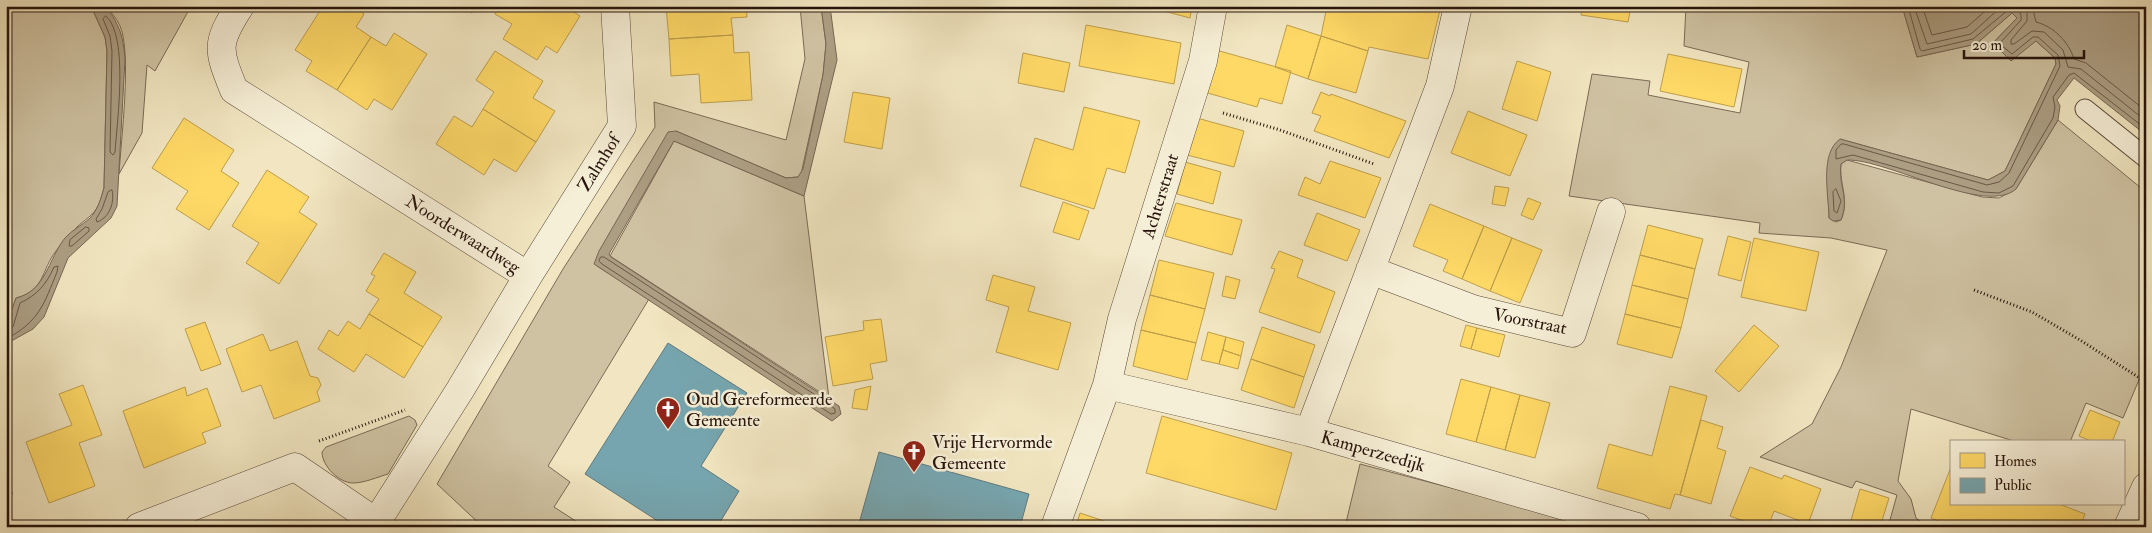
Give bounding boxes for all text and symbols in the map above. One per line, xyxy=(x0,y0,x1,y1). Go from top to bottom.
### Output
scale bar xyxy=(1964,28,2084,60)
text: 20 m xyxy=(1972,36,2002,55)
street label: Zalmhof xyxy=(573,128,628,196)
street label: Achterstraat xyxy=(1136,151,1184,242)
street label: Noorderwaardweg xyxy=(401,190,525,280)
street label: Voorstraat xyxy=(1491,303,1569,340)
place label: Oud Gereformeerde Gemeente xyxy=(686,388,833,432)
church icon: Oud Gereformeerde Gemeente xyxy=(655,396,681,430)
street label: Kamperzeedijk xyxy=(1318,426,1428,477)
place label: Vrije Hervormde Gemeente xyxy=(932,431,1053,475)
church icon: Vrije Hervormde Gemeente xyxy=(901,439,927,473)
legend xyxy=(1950,440,2124,506)
text: Homes xyxy=(1994,452,2036,471)
text: Public xyxy=(1994,476,2032,495)

